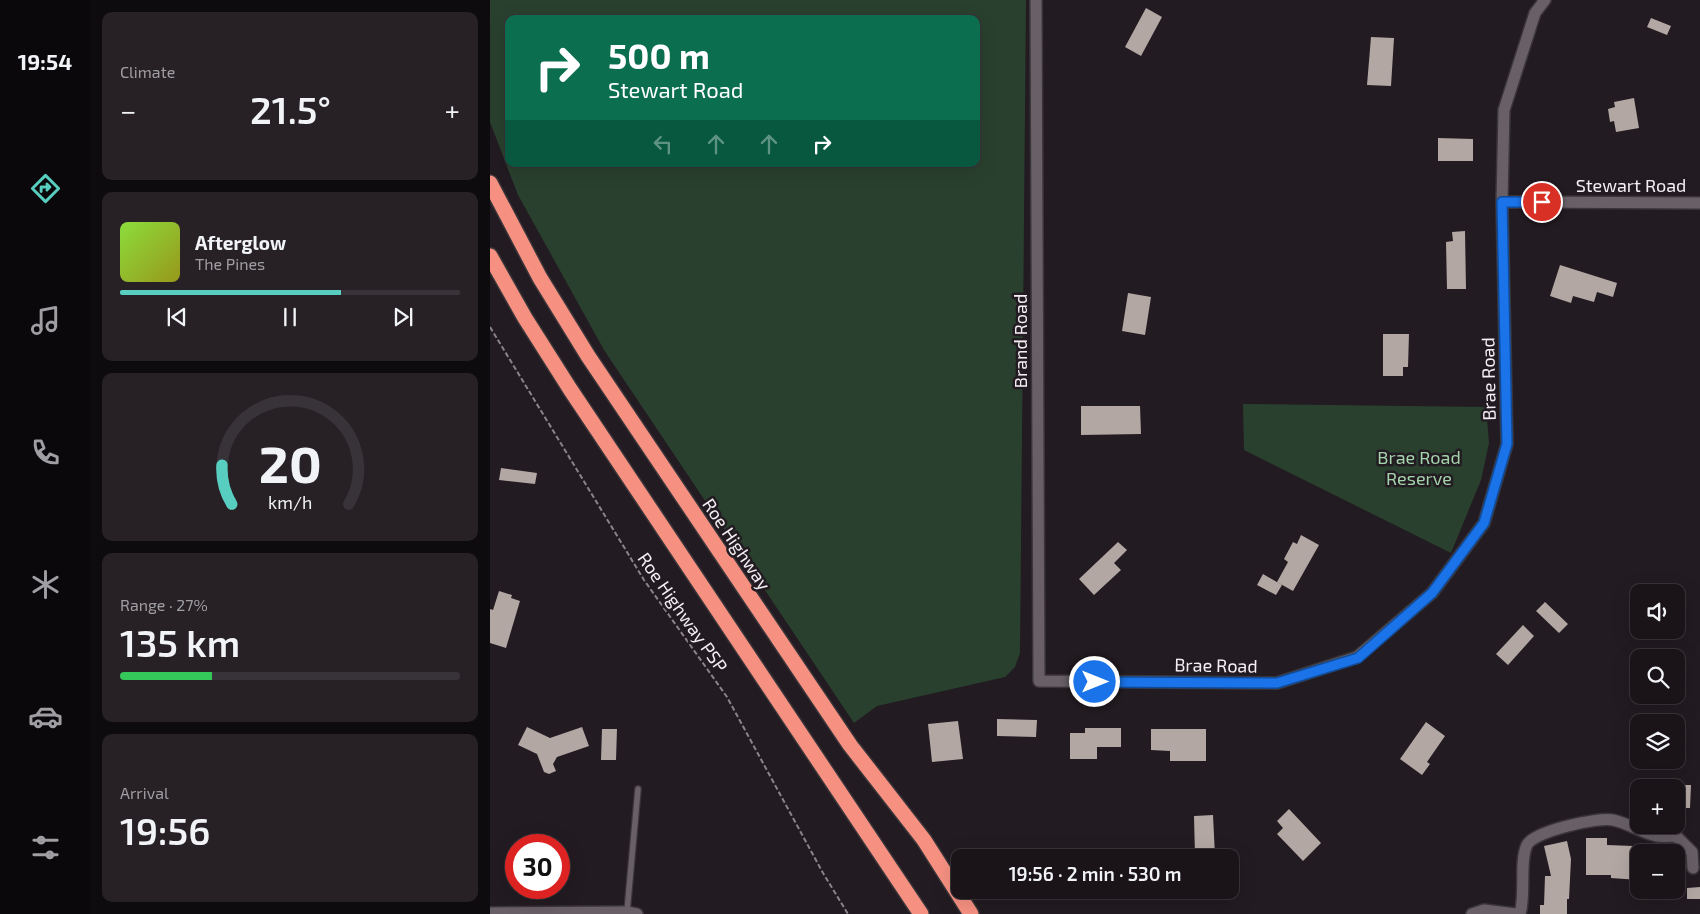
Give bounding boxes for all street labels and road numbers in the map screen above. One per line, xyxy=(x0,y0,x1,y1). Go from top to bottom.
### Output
street label: Stewart Road xyxy=(1576,174,1686,196)
street label: Brand Road xyxy=(1009,294,1031,388)
street label: Brae Road xyxy=(1476,337,1500,421)
street label: Roe Highway xyxy=(698,494,776,595)
street label: Roe Highway PSP xyxy=(634,548,732,676)
street label: Brae Road xyxy=(1174,653,1258,677)

